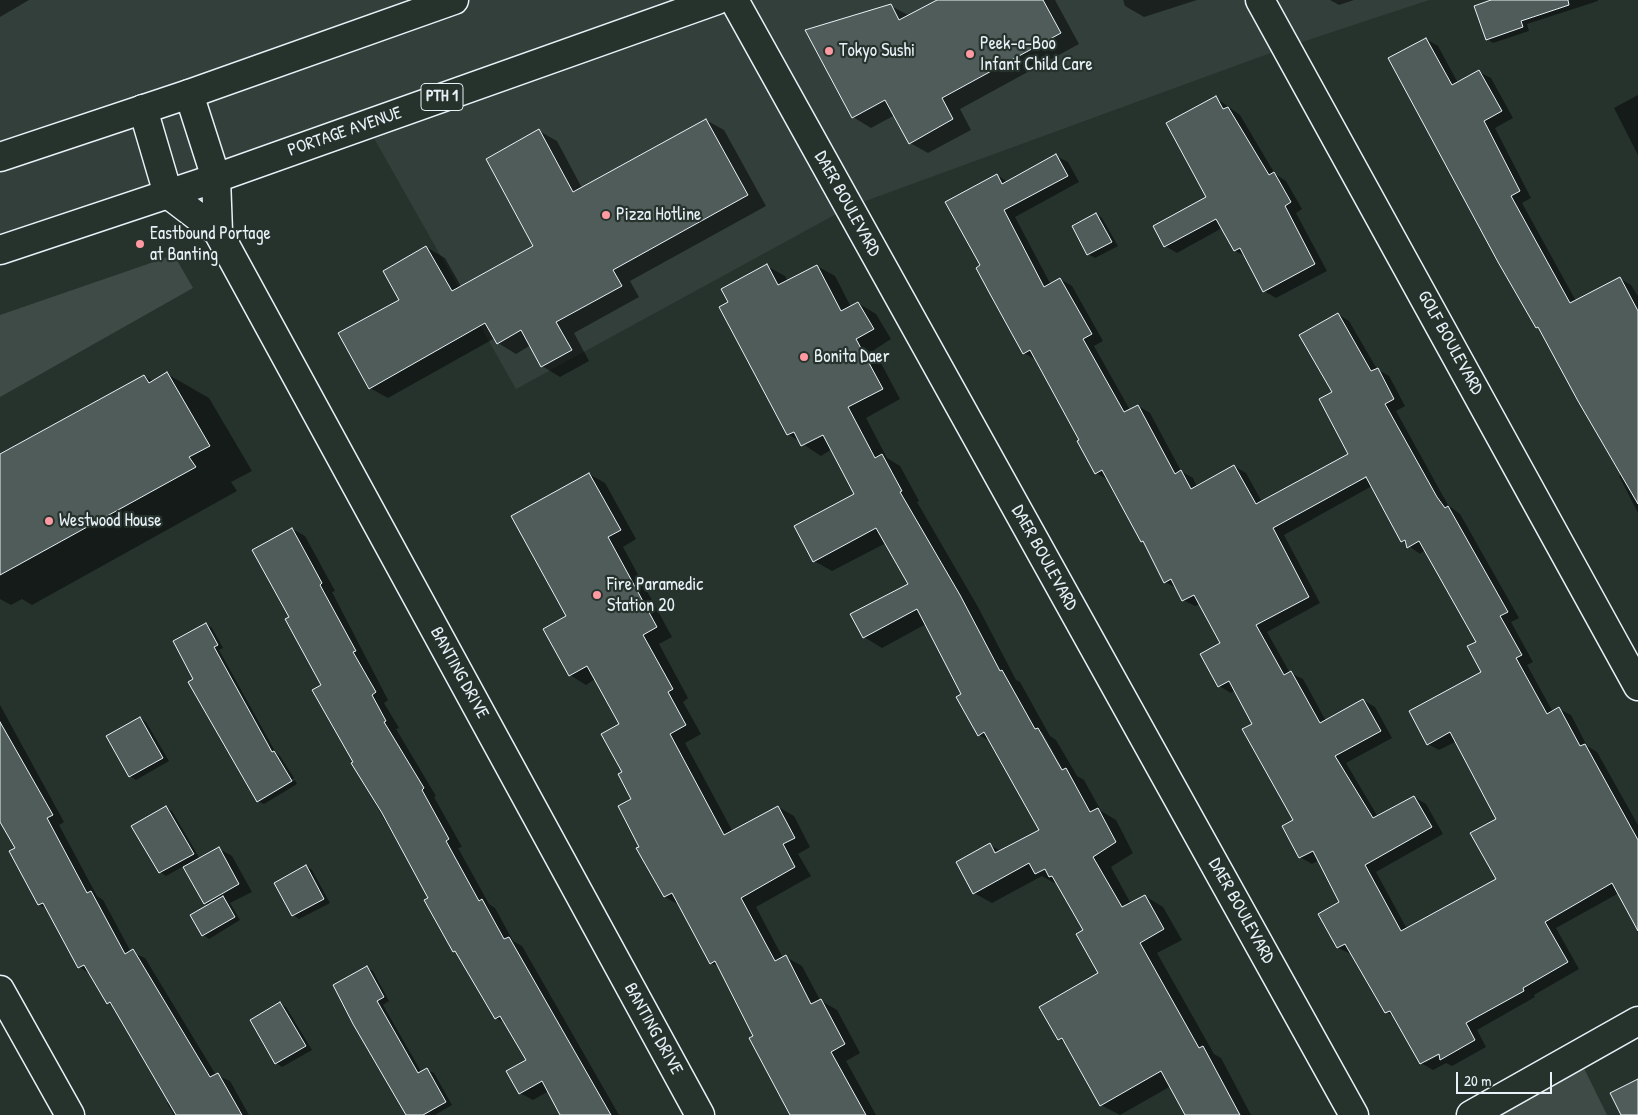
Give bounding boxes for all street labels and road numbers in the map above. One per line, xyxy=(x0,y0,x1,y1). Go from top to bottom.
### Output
road number: PTH 1 xyxy=(421,84,463,110)
street label: PORTAGE AVENUE xyxy=(285,102,405,162)
street label: DAER BOULEVARD xyxy=(809,148,885,260)
street label: GOLF BOULEVARD xyxy=(1413,287,1487,399)
street label: DAER BOULEVARD xyxy=(1006,502,1082,614)
street label: BANTING DRIVE xyxy=(425,623,493,723)
street label: DAER BOULEVARD xyxy=(1203,855,1279,967)
street label: BANTING DRIVE xyxy=(619,979,687,1079)

